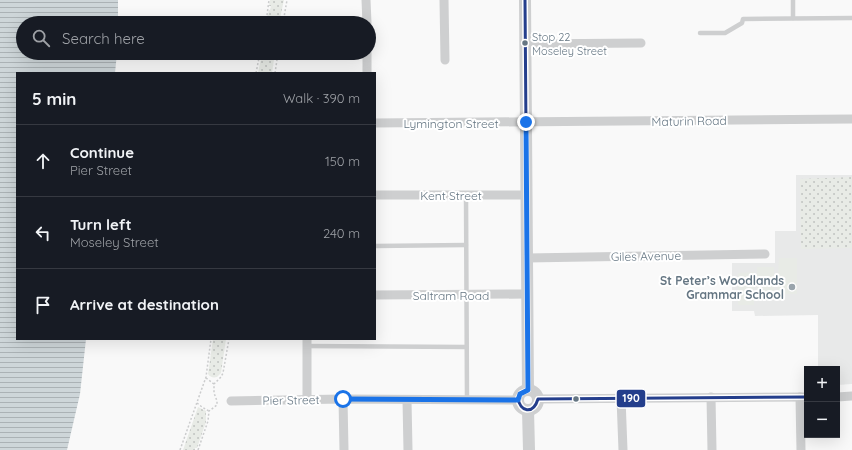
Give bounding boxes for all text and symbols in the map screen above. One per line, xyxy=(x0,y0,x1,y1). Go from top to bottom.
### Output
search box xyxy=(16,16,376,60)
icon: search xyxy=(30,27,52,49)
text: Search here xyxy=(62,29,145,48)
place label: Stop 22 Moseley Street xyxy=(532,30,607,58)
marker: Stop 22 Moseley Street xyxy=(520,38,530,48)
text: 5 min xyxy=(32,88,76,109)
text: Walk · 390 m xyxy=(283,90,360,106)
route end xyxy=(517,113,535,131)
street label: Maturin Road xyxy=(651,113,727,129)
street label: Lymington Street xyxy=(403,116,499,131)
text: Continue xyxy=(70,143,134,162)
icon: ahead xyxy=(32,150,54,172)
text: 150 m xyxy=(325,153,360,169)
text: Pier Street xyxy=(70,162,132,178)
street label: Kent Street xyxy=(420,188,482,203)
text: Turn left xyxy=(70,215,132,234)
icon: left xyxy=(32,222,54,244)
text: 240 m xyxy=(323,225,360,241)
text: Moseley Street xyxy=(70,234,159,250)
street label: Giles Avenue xyxy=(611,248,681,264)
place label: St Peter’s Woodlands Grammar School xyxy=(660,273,784,302)
marker: St Peter’s Woodlands Grammar School xyxy=(787,282,797,292)
street label: Saltram Road xyxy=(413,288,489,303)
icon: arrive xyxy=(32,294,54,316)
text: Arrive at destination xyxy=(70,295,219,314)
map controls xyxy=(804,366,840,438)
button: + xyxy=(804,366,840,402)
line badge: 190 xyxy=(616,389,646,408)
route start xyxy=(334,390,352,408)
text: 190 xyxy=(622,391,640,405)
street label: Pier Street xyxy=(262,392,320,408)
unlabelled marker xyxy=(571,394,581,404)
button: − xyxy=(804,402,840,438)

